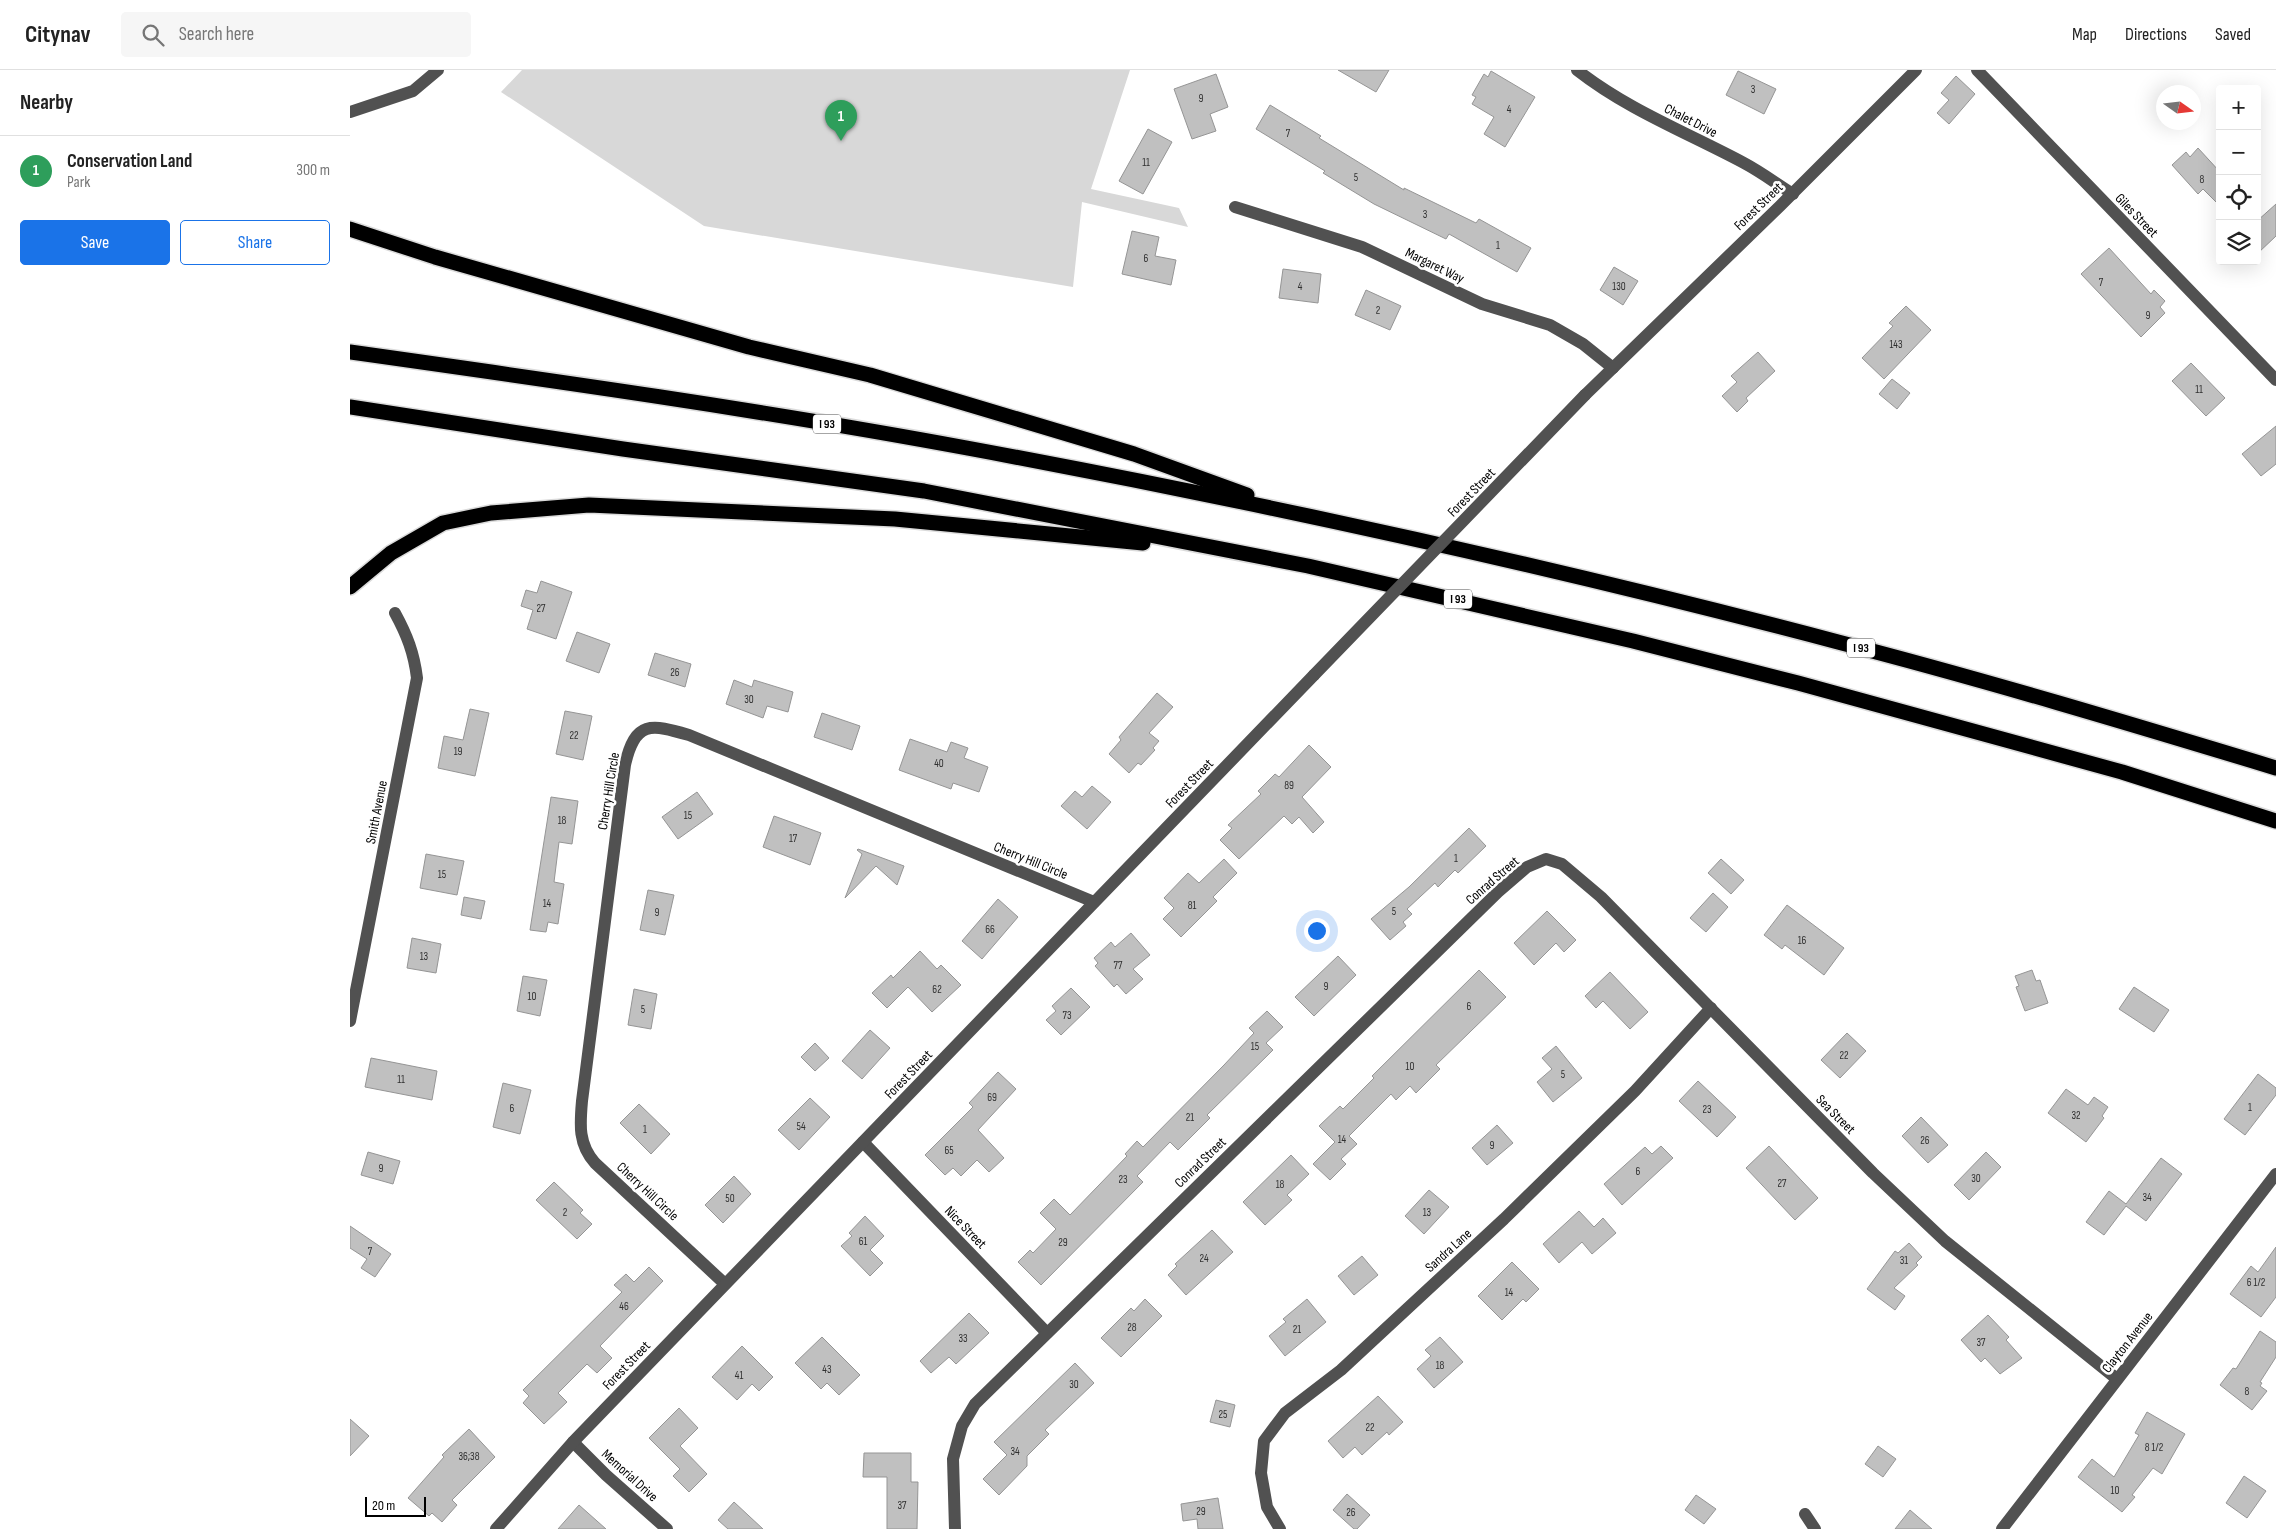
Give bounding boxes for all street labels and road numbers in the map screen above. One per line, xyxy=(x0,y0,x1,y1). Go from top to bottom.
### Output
street label: Chalet Drive xyxy=(1661,100,1720,141)
street label: Forest Street xyxy=(1730,179,1786,234)
street label: Giles Street xyxy=(2112,190,2162,241)
street label: Margaret Way xyxy=(1403,244,1468,287)
road number: I 93 xyxy=(813,414,841,434)
street label: Forest Street xyxy=(1444,464,1499,520)
road number: I 93 xyxy=(1444,590,1472,608)
road number: I 93 xyxy=(1847,638,1875,658)
street label: Cherry Hill Circle xyxy=(594,751,623,831)
street label: Forest Street xyxy=(1162,755,1217,811)
street label: Smith Avenue xyxy=(362,779,391,845)
street label: Cherry Hill Circle xyxy=(991,838,1070,883)
street label: Conrad Street xyxy=(1462,853,1523,908)
street label: Forest Street xyxy=(881,1046,936,1102)
street label: Sea Street xyxy=(1812,1091,1859,1138)
street label: Conrad Street xyxy=(1171,1134,1230,1191)
street label: Cherry Hill Circle xyxy=(613,1158,682,1224)
street label: Nice Street xyxy=(941,1202,990,1252)
street label: Sandra Lane xyxy=(1422,1225,1475,1276)
street label: Clayton Avenue xyxy=(2098,1308,2156,1376)
street label: Forest Street xyxy=(599,1337,654,1393)
street label: Memorial Drive xyxy=(598,1446,661,1505)

